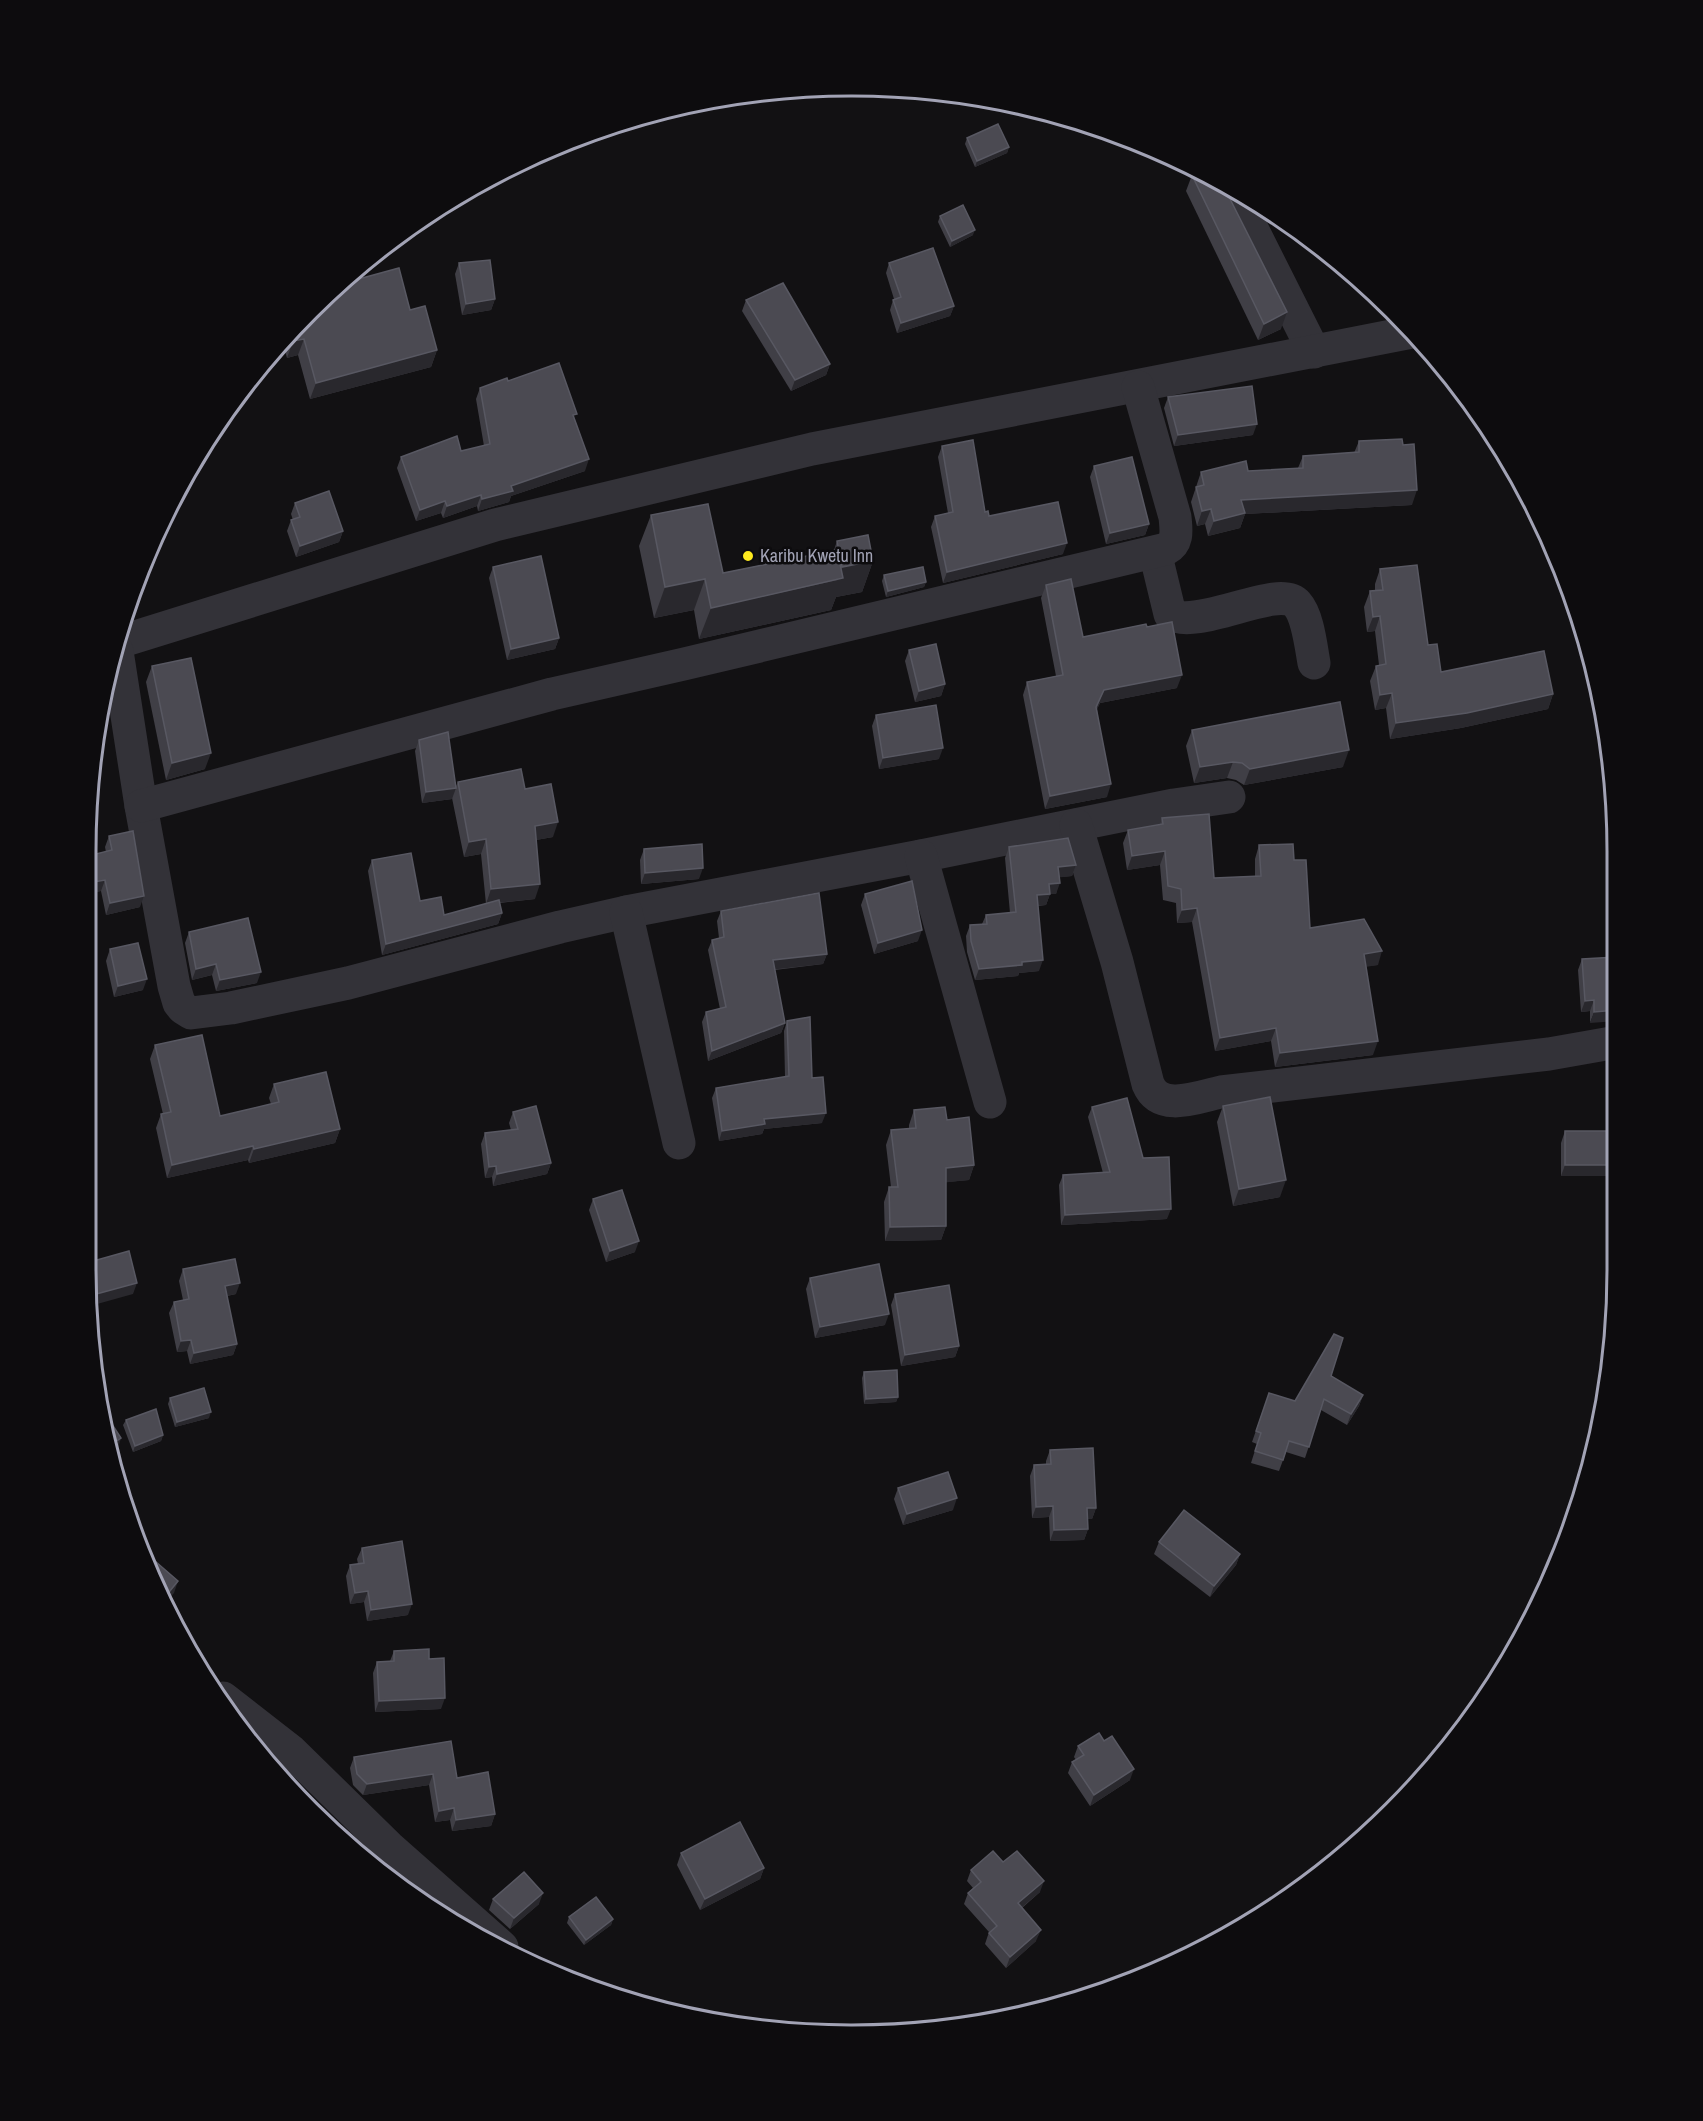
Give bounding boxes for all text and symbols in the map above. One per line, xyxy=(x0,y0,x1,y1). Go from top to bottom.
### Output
place label: Karibu Kwetu Inn xyxy=(760,543,873,568)
marker: Karibu Kwetu Inn xyxy=(741,549,755,563)

